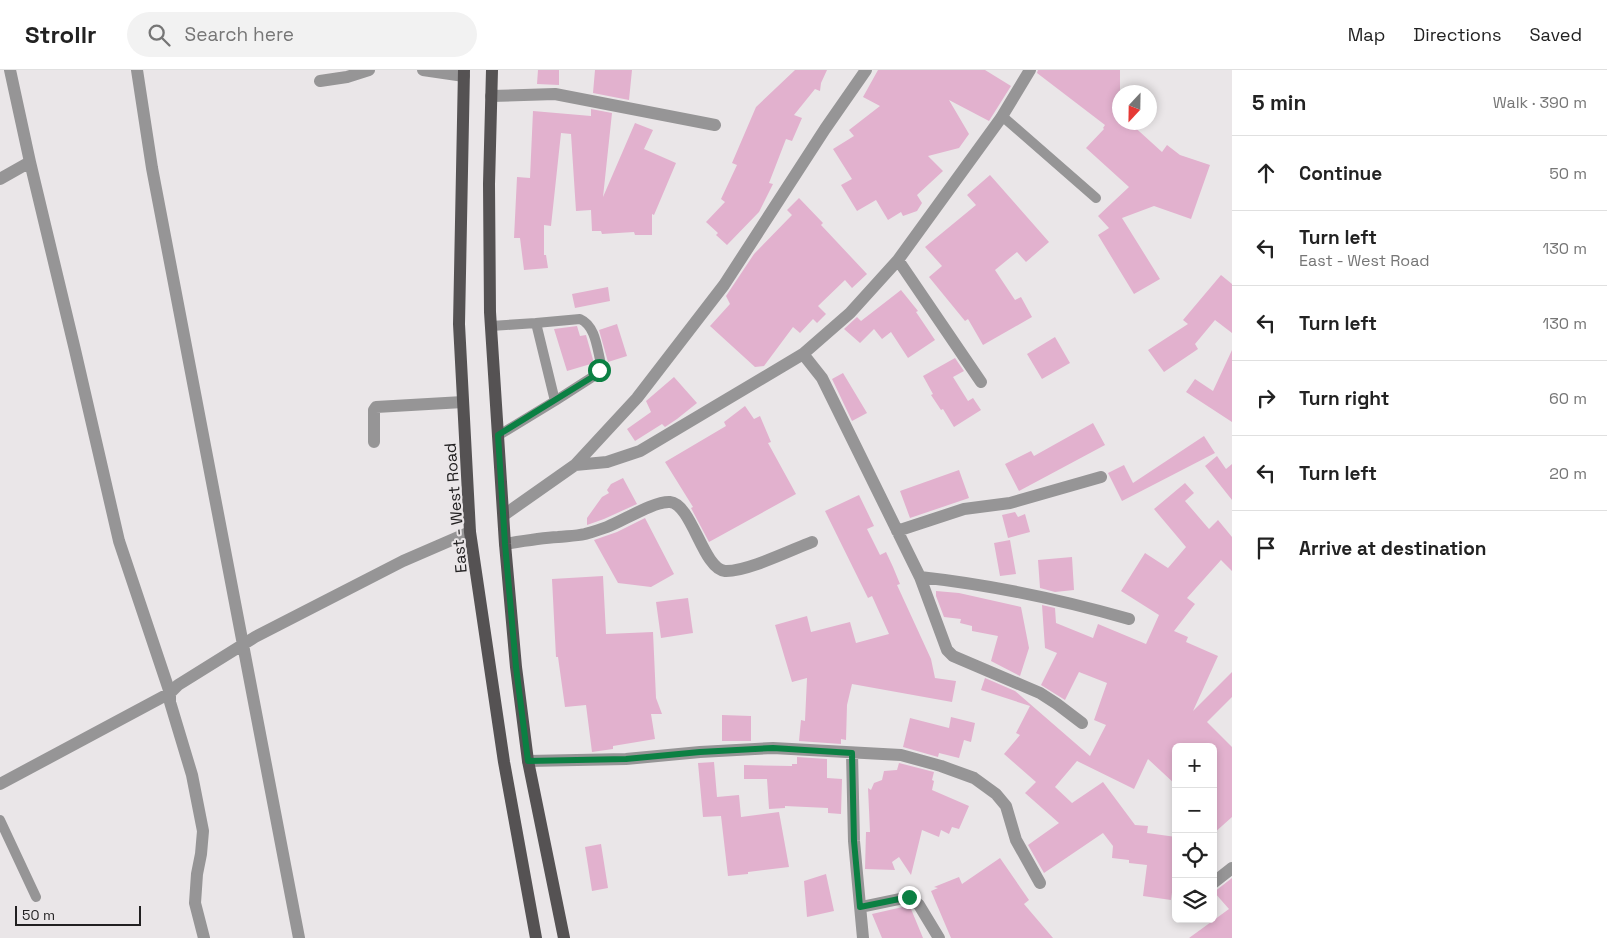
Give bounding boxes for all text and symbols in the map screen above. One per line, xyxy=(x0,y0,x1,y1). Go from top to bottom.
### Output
search box xyxy=(127,12,477,57)
text: Strollr xyxy=(25,19,97,50)
icon: search xyxy=(145,21,173,49)
text: Search here xyxy=(185,22,294,47)
text: Map xyxy=(1348,23,1385,46)
text: Directions xyxy=(1413,23,1502,46)
text: Saved xyxy=(1530,23,1582,46)
north arrow xyxy=(1112,85,1157,130)
text: 5 min xyxy=(1252,89,1306,116)
text: Walk · 390 m xyxy=(1493,92,1587,113)
icon: ahead xyxy=(1252,159,1280,187)
text: Continue xyxy=(1299,161,1382,186)
text: 50 m xyxy=(1549,163,1587,184)
text: Turn left xyxy=(1299,225,1377,250)
icon: left xyxy=(1252,234,1280,262)
text: 130 m xyxy=(1543,238,1587,259)
text: East - West Road xyxy=(1299,250,1429,271)
icon: left xyxy=(1252,309,1280,337)
text: Turn left xyxy=(1299,311,1377,336)
text: 130 m xyxy=(1543,313,1587,334)
route start xyxy=(588,359,611,382)
icon: right xyxy=(1252,384,1280,412)
text: Turn right xyxy=(1299,386,1389,411)
text: 60 m xyxy=(1549,388,1587,409)
street label: East - West Road xyxy=(439,442,472,574)
icon: left xyxy=(1252,459,1280,487)
text: Turn left xyxy=(1299,461,1377,486)
text: 20 m xyxy=(1549,463,1587,484)
icon: arrive xyxy=(1252,534,1280,562)
text: Arrive at destination xyxy=(1299,536,1487,561)
map controls xyxy=(1172,743,1217,923)
button: + xyxy=(1172,743,1217,788)
button: − xyxy=(1172,788,1217,833)
button: locate xyxy=(1172,833,1217,878)
button: layers xyxy=(1172,878,1217,923)
route end xyxy=(898,886,921,909)
scale bar xyxy=(15,903,141,926)
text: 50 m xyxy=(22,906,55,924)

